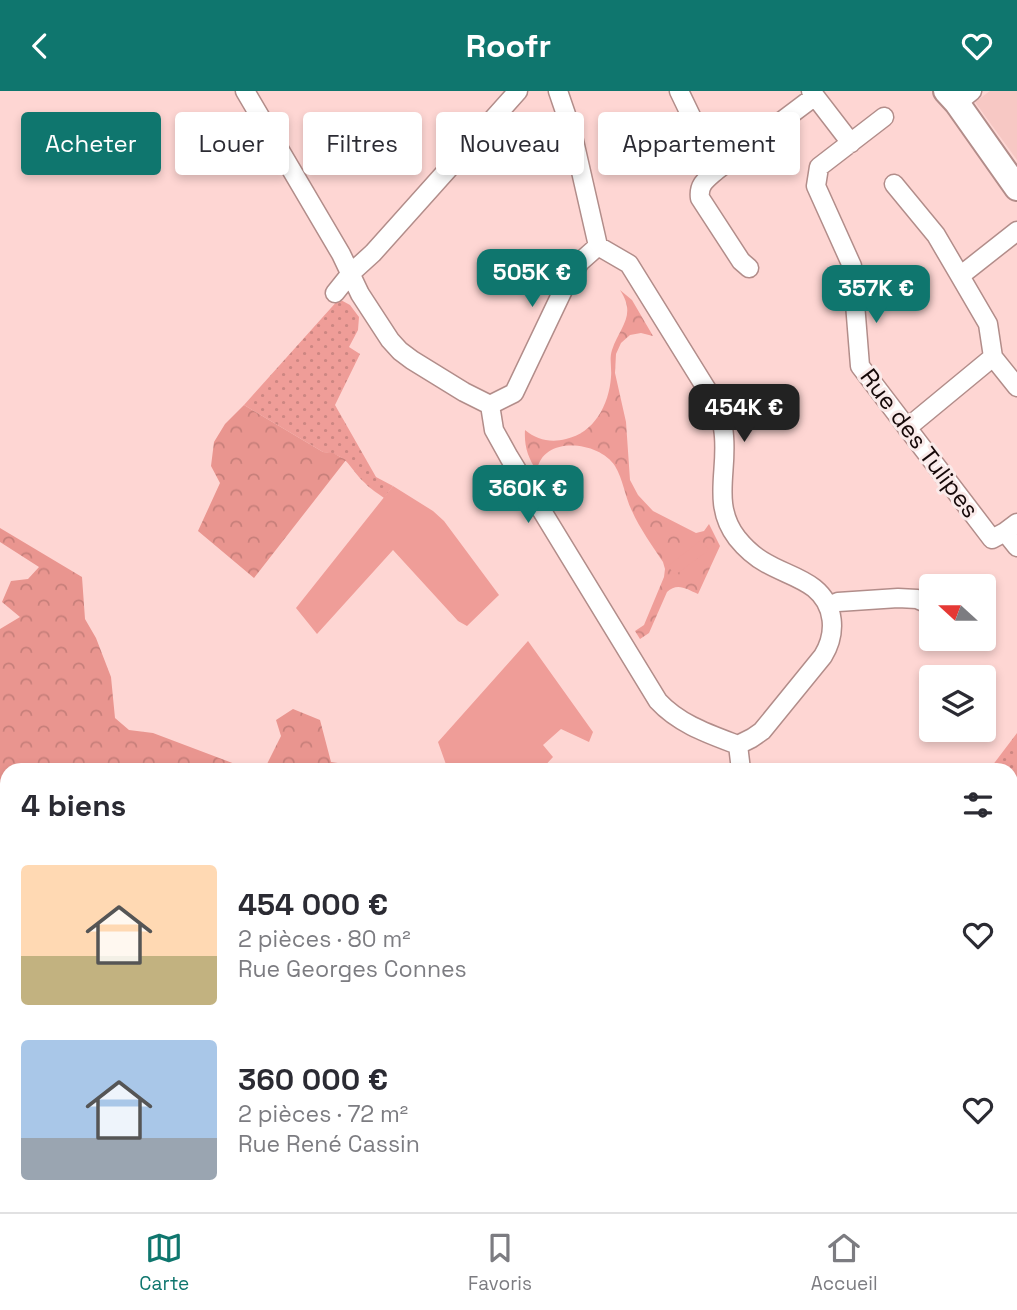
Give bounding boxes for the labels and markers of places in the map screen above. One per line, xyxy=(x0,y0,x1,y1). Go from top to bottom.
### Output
pin: 505K € xyxy=(475,249,589,309)
pin: 357K € xyxy=(819,265,933,325)
pin: 454K € xyxy=(687,385,801,444)
pin: 360K € xyxy=(471,465,585,525)

